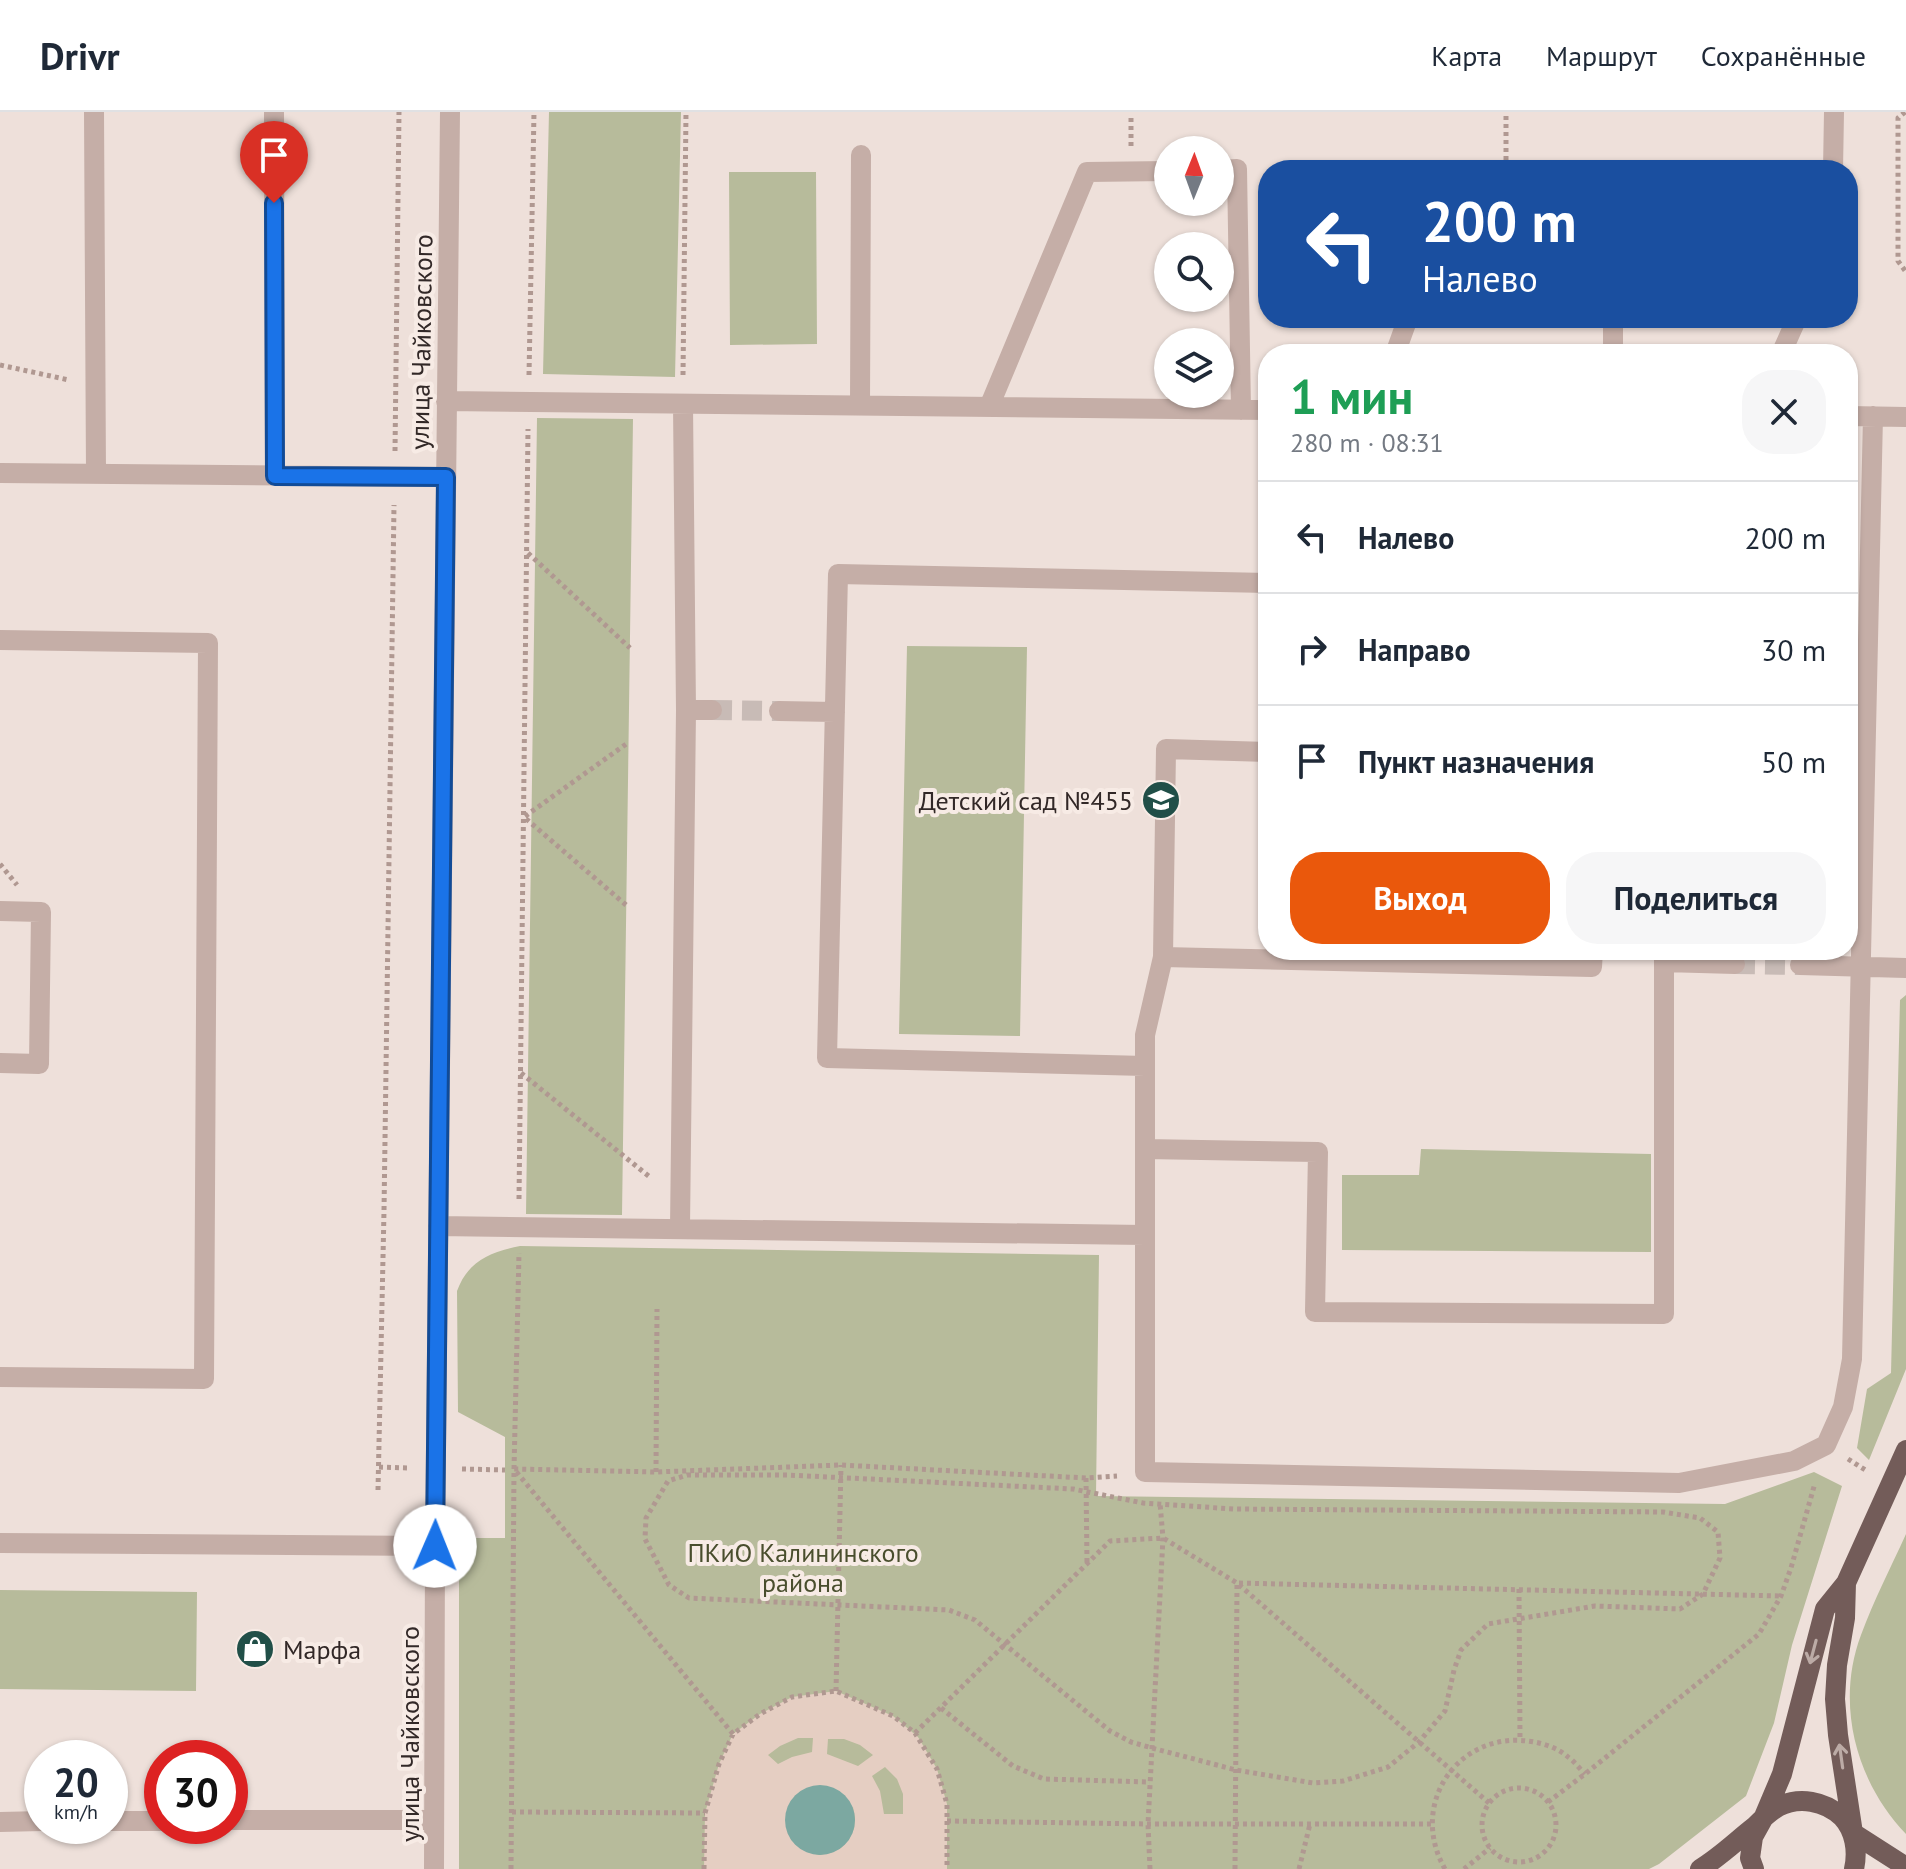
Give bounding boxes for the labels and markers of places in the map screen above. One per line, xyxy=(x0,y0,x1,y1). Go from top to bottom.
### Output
pin xyxy=(240,121,308,203)
school or university icon: Детский сад №455 xyxy=(1140,779,1182,821)
place label: Детский сад №455 xyxy=(919,784,1133,817)
shop icon: Марфа xyxy=(234,1628,276,1670)
place label: Марфа xyxy=(283,1633,361,1666)

